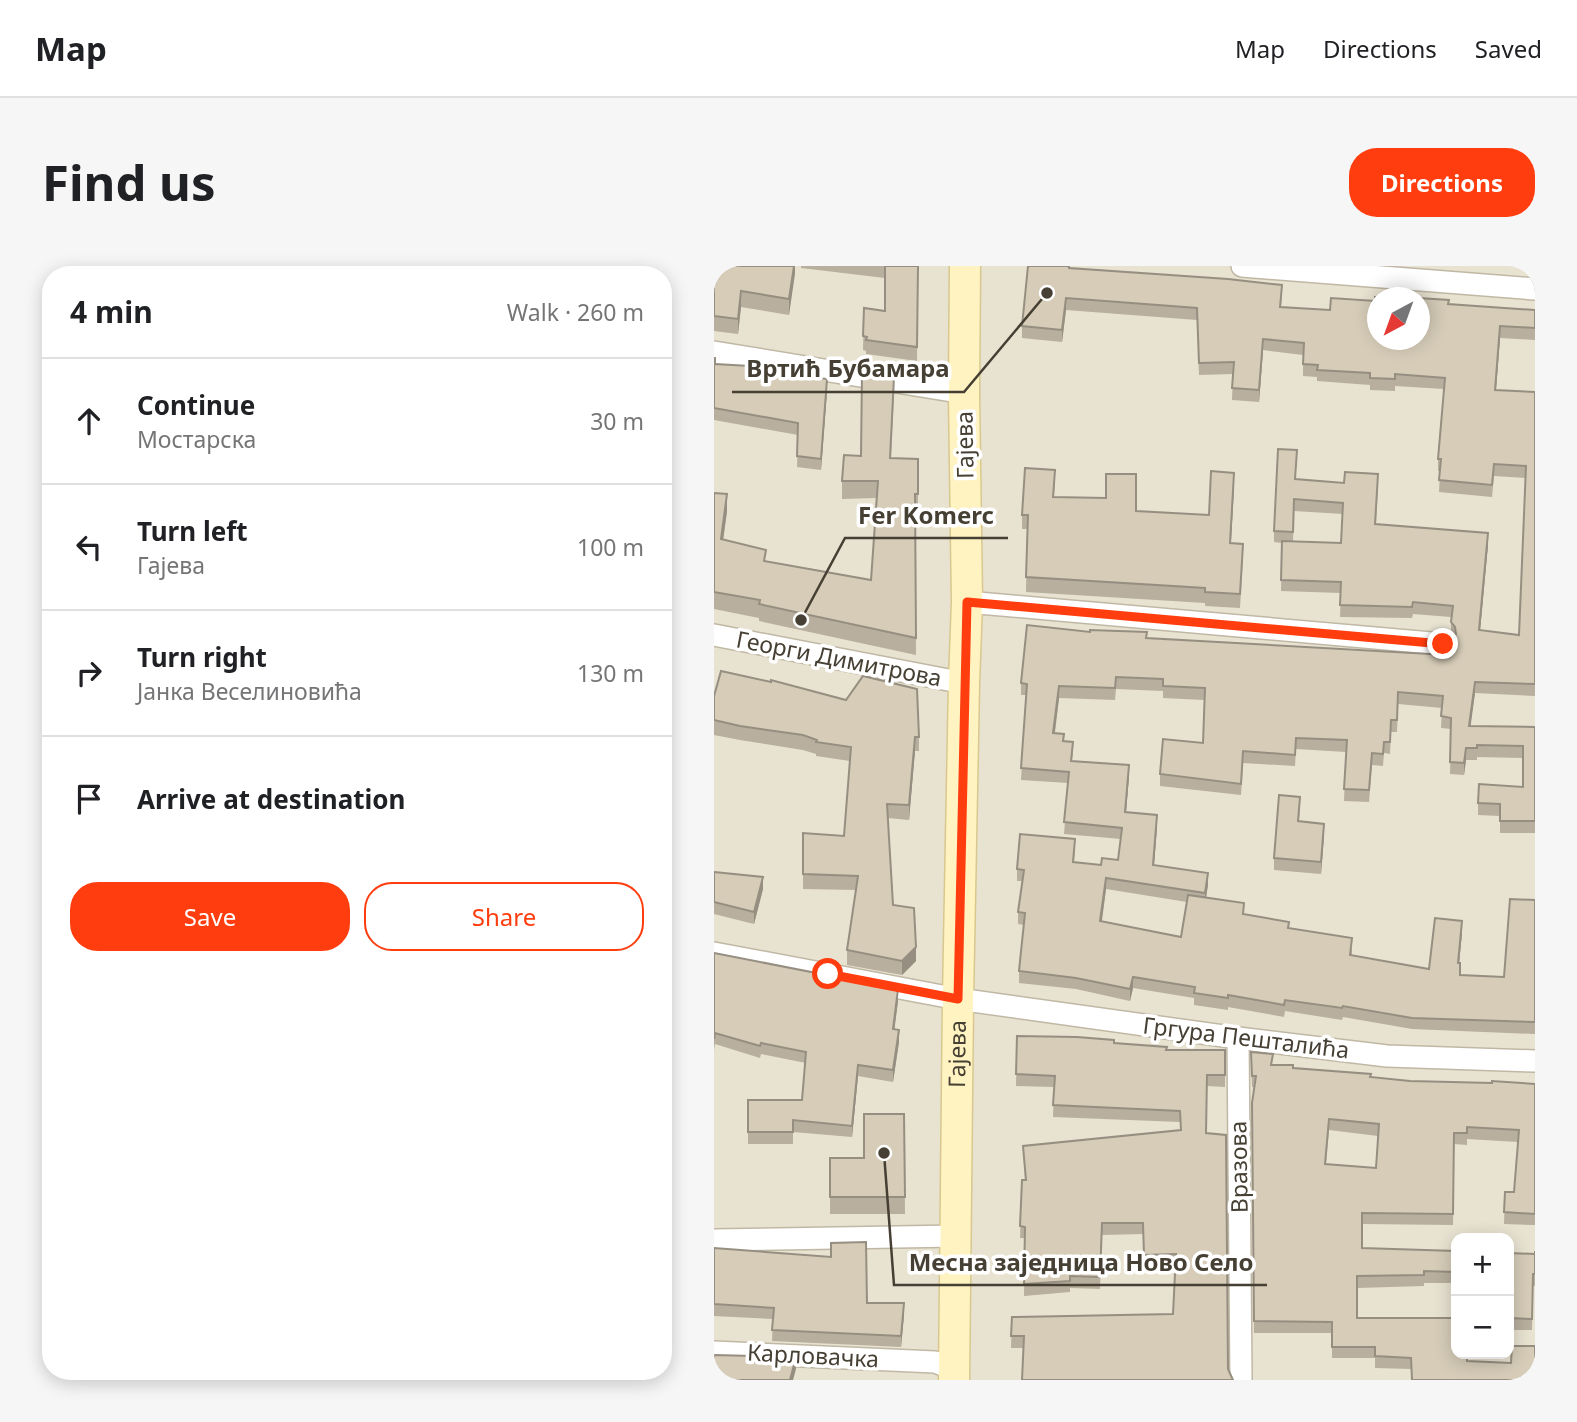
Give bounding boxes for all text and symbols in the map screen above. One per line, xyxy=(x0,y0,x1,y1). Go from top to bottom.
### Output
text: Map xyxy=(35,26,107,71)
text: Map xyxy=(1235,32,1285,65)
text: Directions xyxy=(1323,32,1437,65)
text: Saved xyxy=(1475,32,1542,65)
button: Directions xyxy=(1349,148,1535,217)
text: Find us xyxy=(42,149,216,215)
north arrow xyxy=(1367,287,1430,350)
text: 4 min xyxy=(70,291,153,332)
text: Walk · 260 m xyxy=(507,296,644,328)
callout: Вртић Бубамара xyxy=(732,347,964,392)
text: Вртић Бубамара xyxy=(746,351,950,384)
text: Continue xyxy=(137,387,255,423)
icon: ahead xyxy=(70,402,108,440)
text: 30 m xyxy=(590,405,644,437)
street label: Гајева xyxy=(947,411,981,479)
text: Мостарска xyxy=(137,423,256,455)
callout: Fer Komerc xyxy=(845,493,1008,538)
text: Fer Komerc xyxy=(858,498,994,531)
text: Turn left xyxy=(137,513,248,549)
icon: left xyxy=(70,528,108,566)
text: 100 m xyxy=(577,531,644,563)
text: Гајева xyxy=(137,549,205,581)
street label: Георги Димитрова xyxy=(734,622,945,694)
route end xyxy=(1427,628,1458,659)
text: Turn right xyxy=(137,639,267,675)
icon: right xyxy=(70,654,108,692)
text: 130 m xyxy=(577,657,644,689)
text: Јанка Веселиновића xyxy=(137,675,362,707)
icon: arrive xyxy=(70,780,108,818)
text: Arrive at destination xyxy=(137,781,406,817)
button: Save xyxy=(70,882,350,951)
button: Share xyxy=(364,882,644,951)
route start xyxy=(812,958,843,989)
street label: Гргура Пешталића xyxy=(1141,1008,1351,1066)
street label: Гајева xyxy=(940,1020,973,1088)
street label: Вразова xyxy=(1221,1121,1255,1213)
map controls xyxy=(1451,1233,1514,1359)
button: + xyxy=(1451,1233,1514,1296)
callout: Месна заједница Ново Село xyxy=(894,1240,1267,1285)
text: Месна заједница Ново Село xyxy=(909,1245,1253,1278)
button: − xyxy=(1451,1296,1514,1359)
street label: Карловачка xyxy=(746,1336,880,1374)

